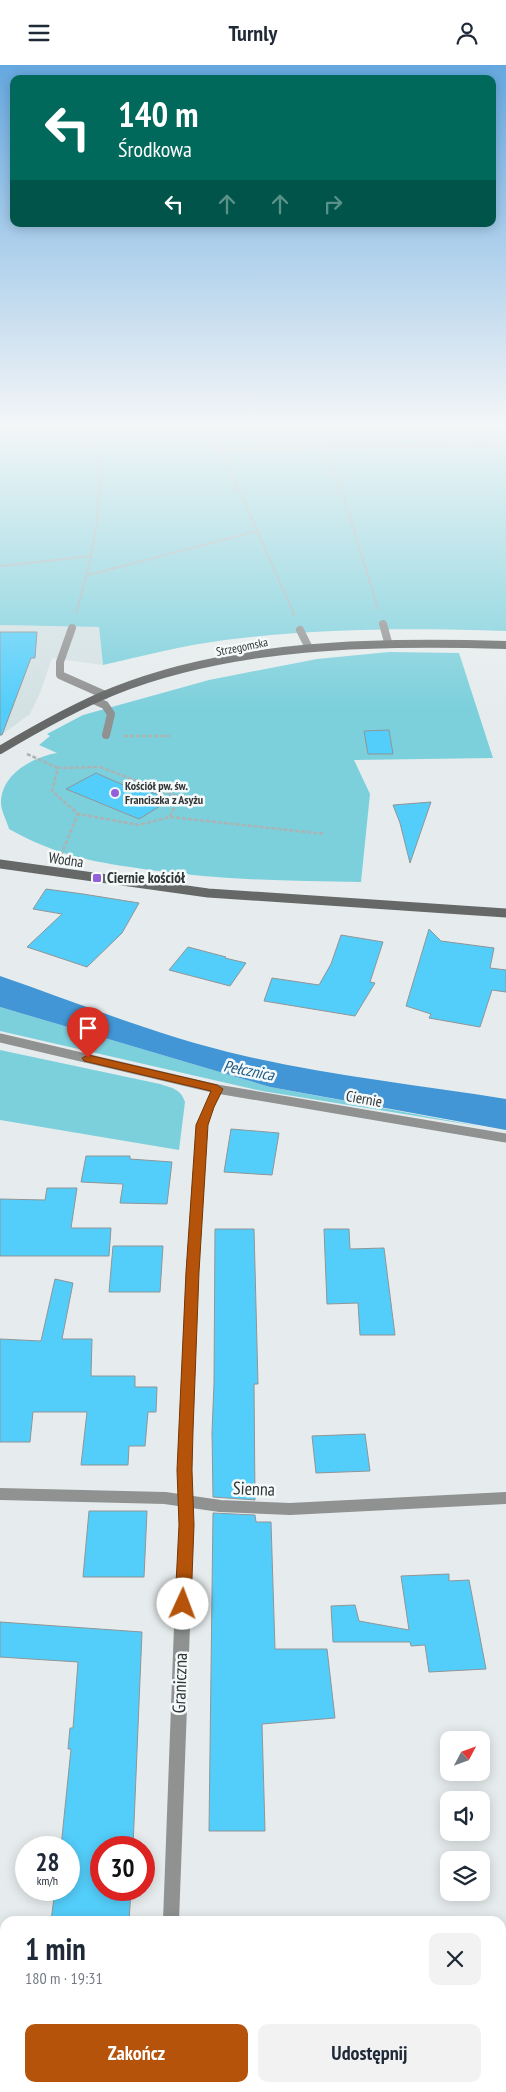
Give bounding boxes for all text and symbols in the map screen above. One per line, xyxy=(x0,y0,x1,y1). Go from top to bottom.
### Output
icon: menu xyxy=(25,19,53,47)
text: Turnly xyxy=(229,19,277,47)
icon: person xyxy=(453,19,481,47)
text: 140 m xyxy=(118,91,199,137)
icon: left xyxy=(35,95,100,160)
text: Środkowa xyxy=(118,135,192,163)
icon: left xyxy=(160,190,188,218)
icon: ahead xyxy=(213,190,241,218)
icon: ahead xyxy=(266,190,294,218)
icon: right xyxy=(319,190,347,218)
street label: Strzegomska xyxy=(215,634,269,659)
place label: Kościół pw. św. Franciszka z Asyżu xyxy=(125,778,203,807)
marker: Kościół pw. św. Franciszka z Asyżu xyxy=(109,787,121,799)
street label: Wodna xyxy=(47,848,85,871)
place label: Ciernie kościół xyxy=(107,868,185,887)
marker: Ciernie kościół xyxy=(91,872,103,884)
pin xyxy=(67,1007,109,1058)
icon: arrive xyxy=(74,1014,102,1042)
water label: Pełcznica xyxy=(222,1055,277,1085)
street label: Ciernie xyxy=(344,1086,384,1111)
street label: Sienna xyxy=(233,1476,275,1501)
position arrow xyxy=(156,1577,208,1629)
street label: Graniczna xyxy=(167,1652,192,1714)
north arrow xyxy=(440,1731,490,1781)
map controls xyxy=(440,1731,490,1901)
button: sound xyxy=(440,1791,490,1841)
speed limit sign: 30 xyxy=(90,1836,155,1901)
text: 28 xyxy=(36,1846,59,1878)
button: layers xyxy=(440,1851,490,1901)
text: km/h xyxy=(37,1873,58,1888)
text: 1 min xyxy=(25,1929,86,1968)
button: close xyxy=(429,1933,481,1985)
text: 180 m · 19:31 xyxy=(25,1968,103,1988)
button: Zakończ xyxy=(25,2024,248,2082)
button: Udostępnij xyxy=(258,2024,481,2082)

